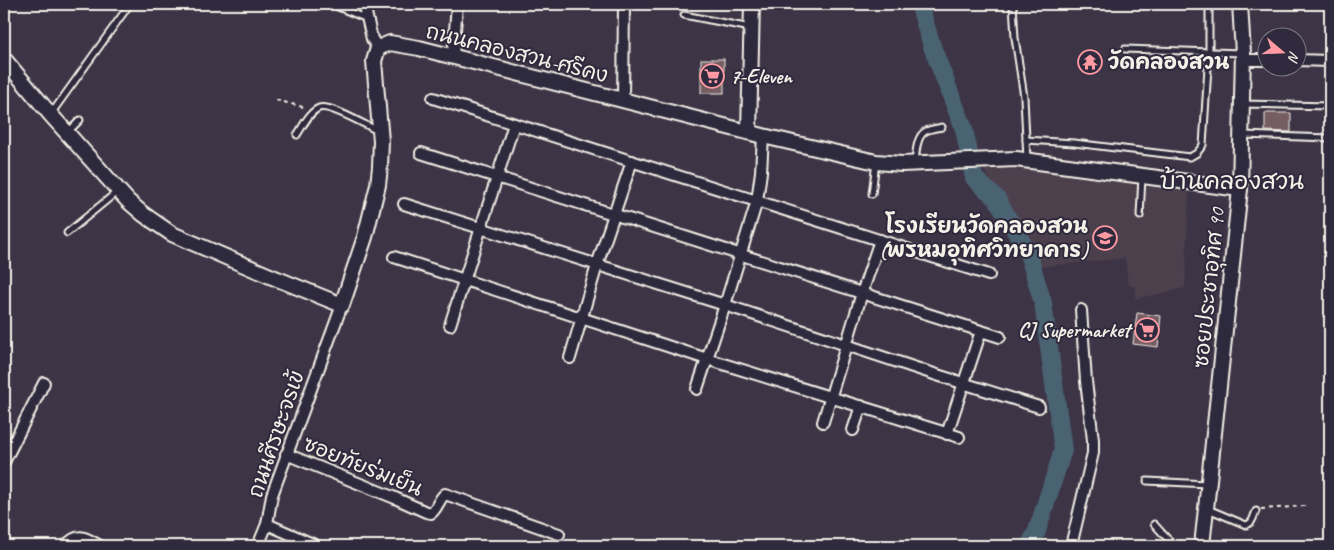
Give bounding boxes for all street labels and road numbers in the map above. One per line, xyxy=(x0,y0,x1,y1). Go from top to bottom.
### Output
street label: ถนนคลองสวน-ศรีคง xyxy=(423,18,611,88)
street label: ซอยประชาอุทิศ 90 xyxy=(1188,205,1233,370)
street label: ถนนศีรษะจรเข้ xyxy=(242,367,310,501)
street label: ซอยทัยร่มเย็น xyxy=(300,430,426,502)

